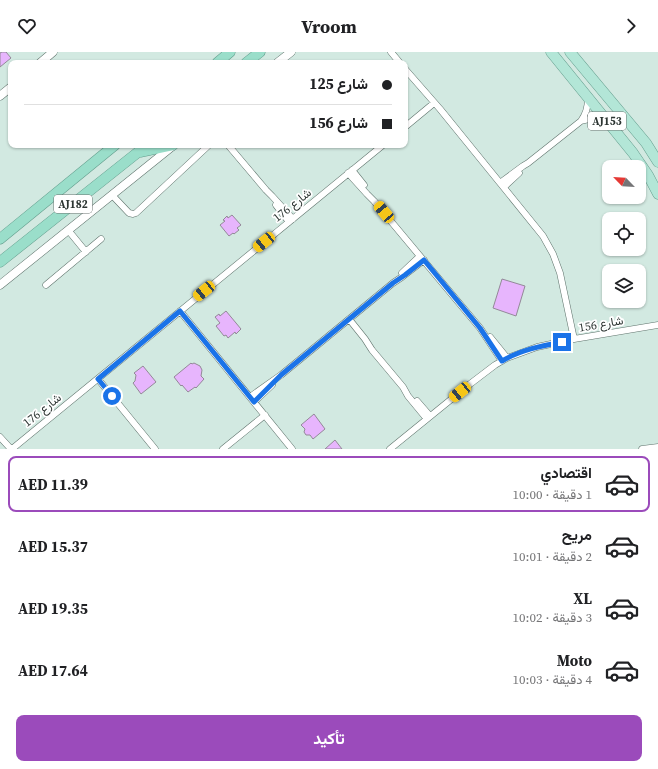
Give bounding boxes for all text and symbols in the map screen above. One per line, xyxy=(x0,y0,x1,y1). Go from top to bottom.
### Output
text: Vroom xyxy=(301,14,357,39)
icon: heart xyxy=(16,15,38,37)
icon: forward xyxy=(620,15,642,37)
text: شارع 125 xyxy=(309,73,368,94)
text: شارع 156 xyxy=(309,112,368,133)
road number: AJ153 xyxy=(588,112,626,130)
north arrow xyxy=(602,160,646,204)
map controls xyxy=(602,160,646,308)
street label: شارع 176 xyxy=(269,185,315,226)
road number: AJ182 xyxy=(54,195,92,213)
car xyxy=(372,199,396,225)
button: locate xyxy=(602,212,646,256)
car xyxy=(251,230,277,254)
button: layers xyxy=(602,264,646,308)
car xyxy=(191,279,217,303)
street label: شارع 156 xyxy=(577,312,625,337)
route end xyxy=(553,333,571,351)
car xyxy=(447,380,473,404)
route start xyxy=(103,387,121,405)
street label: شارع 176 xyxy=(19,390,65,431)
text: اقتصادي xyxy=(540,462,592,483)
icon: car xyxy=(604,466,640,502)
text: AED 11.39 xyxy=(18,474,88,495)
text: 1 دقيقة · 10:00 xyxy=(513,486,592,503)
text: مريح xyxy=(562,524,592,545)
icon: car xyxy=(604,528,640,564)
text: AED 15.37 xyxy=(18,536,88,557)
text: 2 دقيقة · 10:01 xyxy=(513,548,592,565)
text: XL xyxy=(573,588,592,609)
icon: car xyxy=(604,590,640,626)
text: AED 19.35 xyxy=(18,598,88,619)
text: 3 دقيقة · 10:02 xyxy=(513,609,592,626)
text: Moto xyxy=(557,650,592,671)
icon: car xyxy=(604,652,640,688)
text: AED 17.64 xyxy=(18,660,88,681)
text: 4 دقيقة · 10:03 xyxy=(513,671,592,688)
button: تأكيد xyxy=(16,715,642,761)

